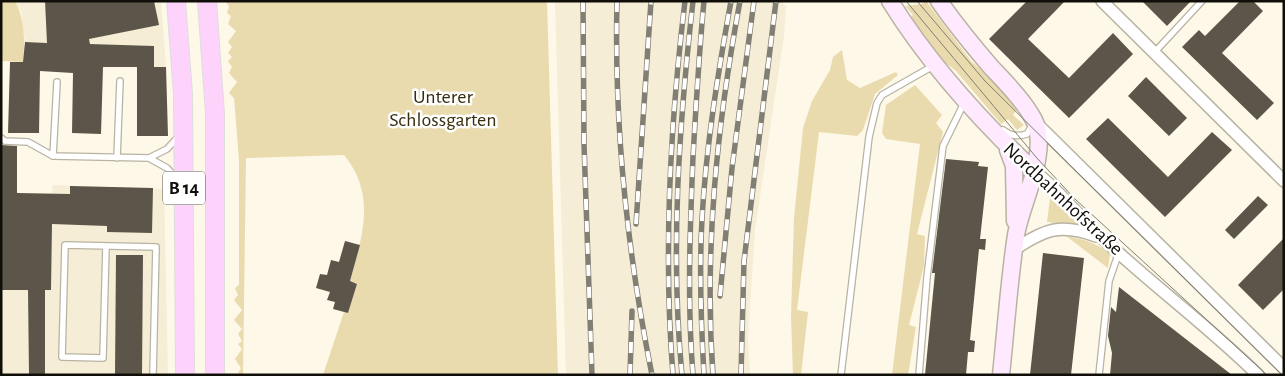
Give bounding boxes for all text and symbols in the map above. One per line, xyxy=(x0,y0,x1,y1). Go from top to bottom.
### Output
park label: Unterer Schlossgarten xyxy=(389,87,497,130)
street label: Nordbahnhofstraße xyxy=(999,139,1127,259)
road number: B 14 xyxy=(163,172,205,204)

